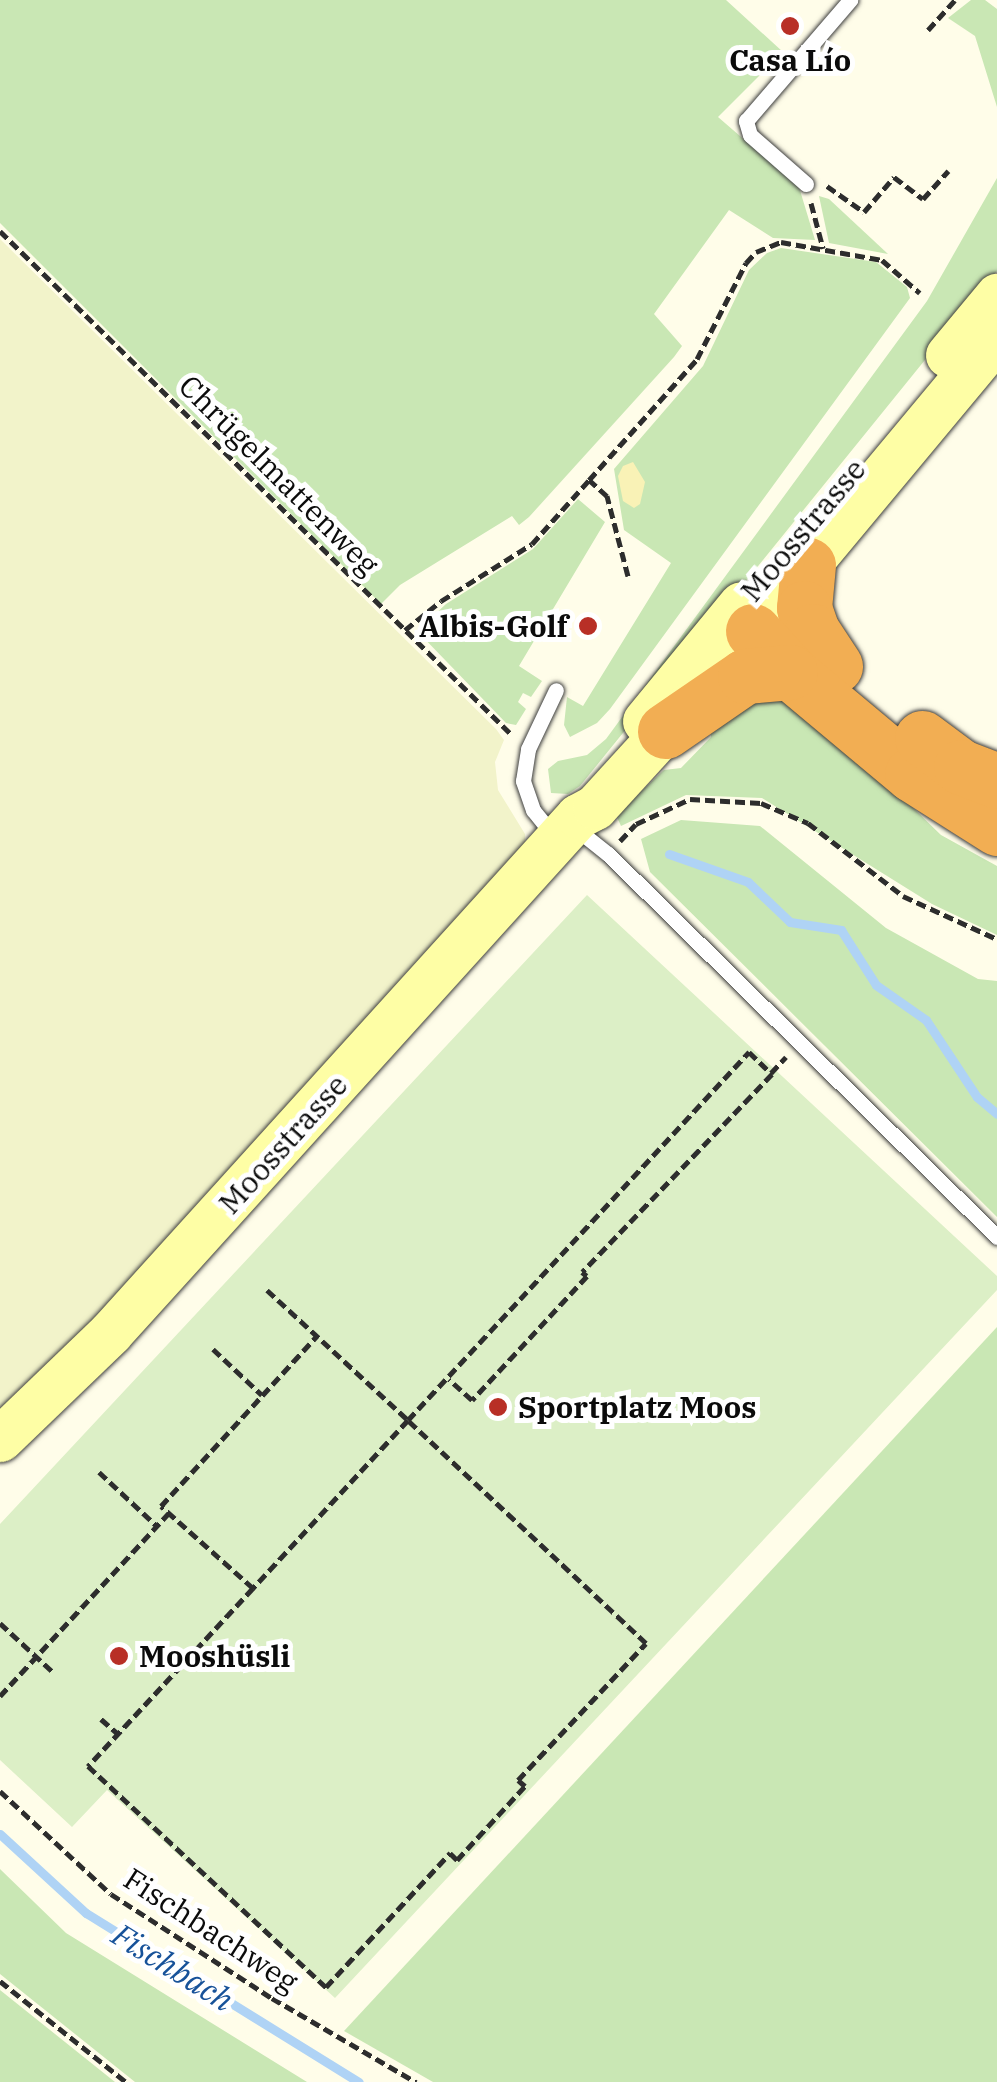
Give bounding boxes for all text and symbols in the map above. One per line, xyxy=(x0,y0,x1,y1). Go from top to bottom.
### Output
marker: Casa Lío xyxy=(779,15,801,37)
place label: Casa Lío xyxy=(729,42,851,78)
street label: Chrügelmattenweg xyxy=(172,368,386,582)
street label: Moosstrasse xyxy=(733,452,873,608)
place label: Albis-Golf xyxy=(419,608,568,644)
marker: Albis-Golf xyxy=(577,615,599,637)
street label: Moosstrasse xyxy=(211,1067,355,1221)
place label: Sportplatz Moos xyxy=(518,1389,757,1425)
marker: Sportplatz Moos xyxy=(487,1396,509,1418)
place label: Mooshüsli xyxy=(139,1638,290,1674)
marker: Mooshüsli xyxy=(108,1645,130,1667)
street label: Fischbachweg xyxy=(117,1860,305,2000)
water label: Fischbach xyxy=(105,1915,241,2019)

